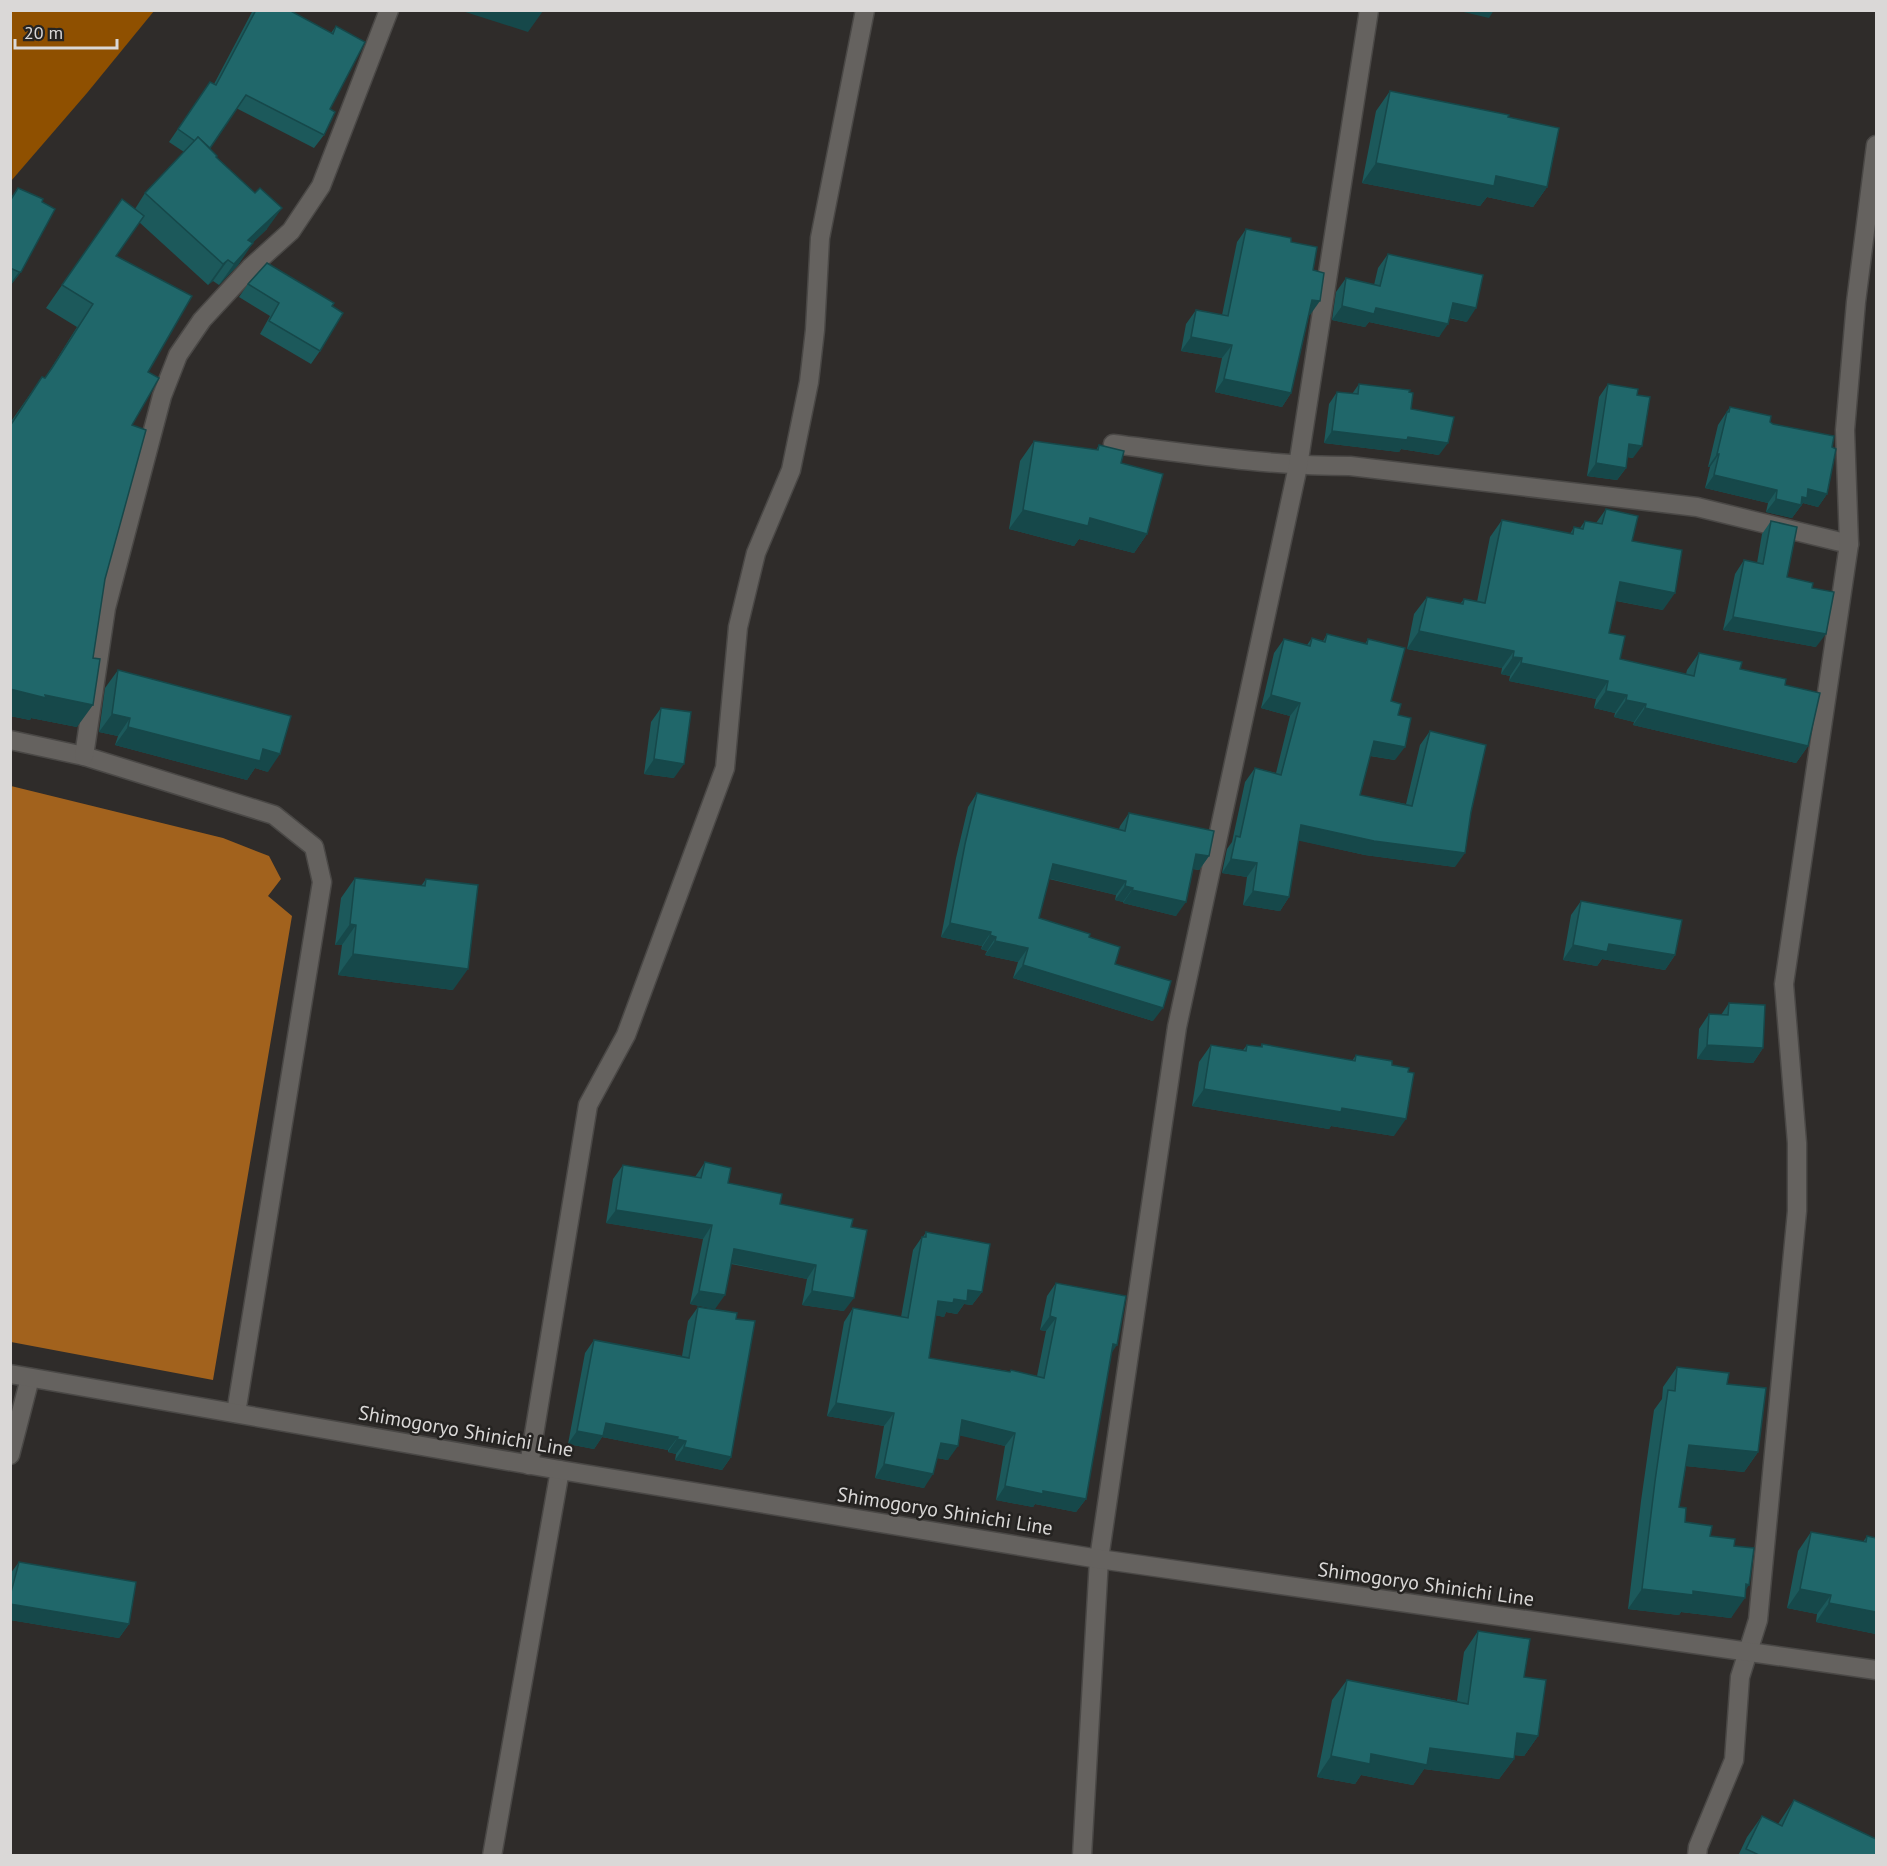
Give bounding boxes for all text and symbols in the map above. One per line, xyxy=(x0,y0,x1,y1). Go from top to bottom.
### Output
scale bar xyxy=(15,12,117,50)
text: 20 m xyxy=(24,21,63,44)
street label: Shimogoryo Shinichi Line xyxy=(356,1399,576,1463)
street label: Shimogoryo Shinichi Line xyxy=(835,1481,1055,1541)
street label: Shimogoryo Shinichi Line xyxy=(1316,1556,1536,1612)

